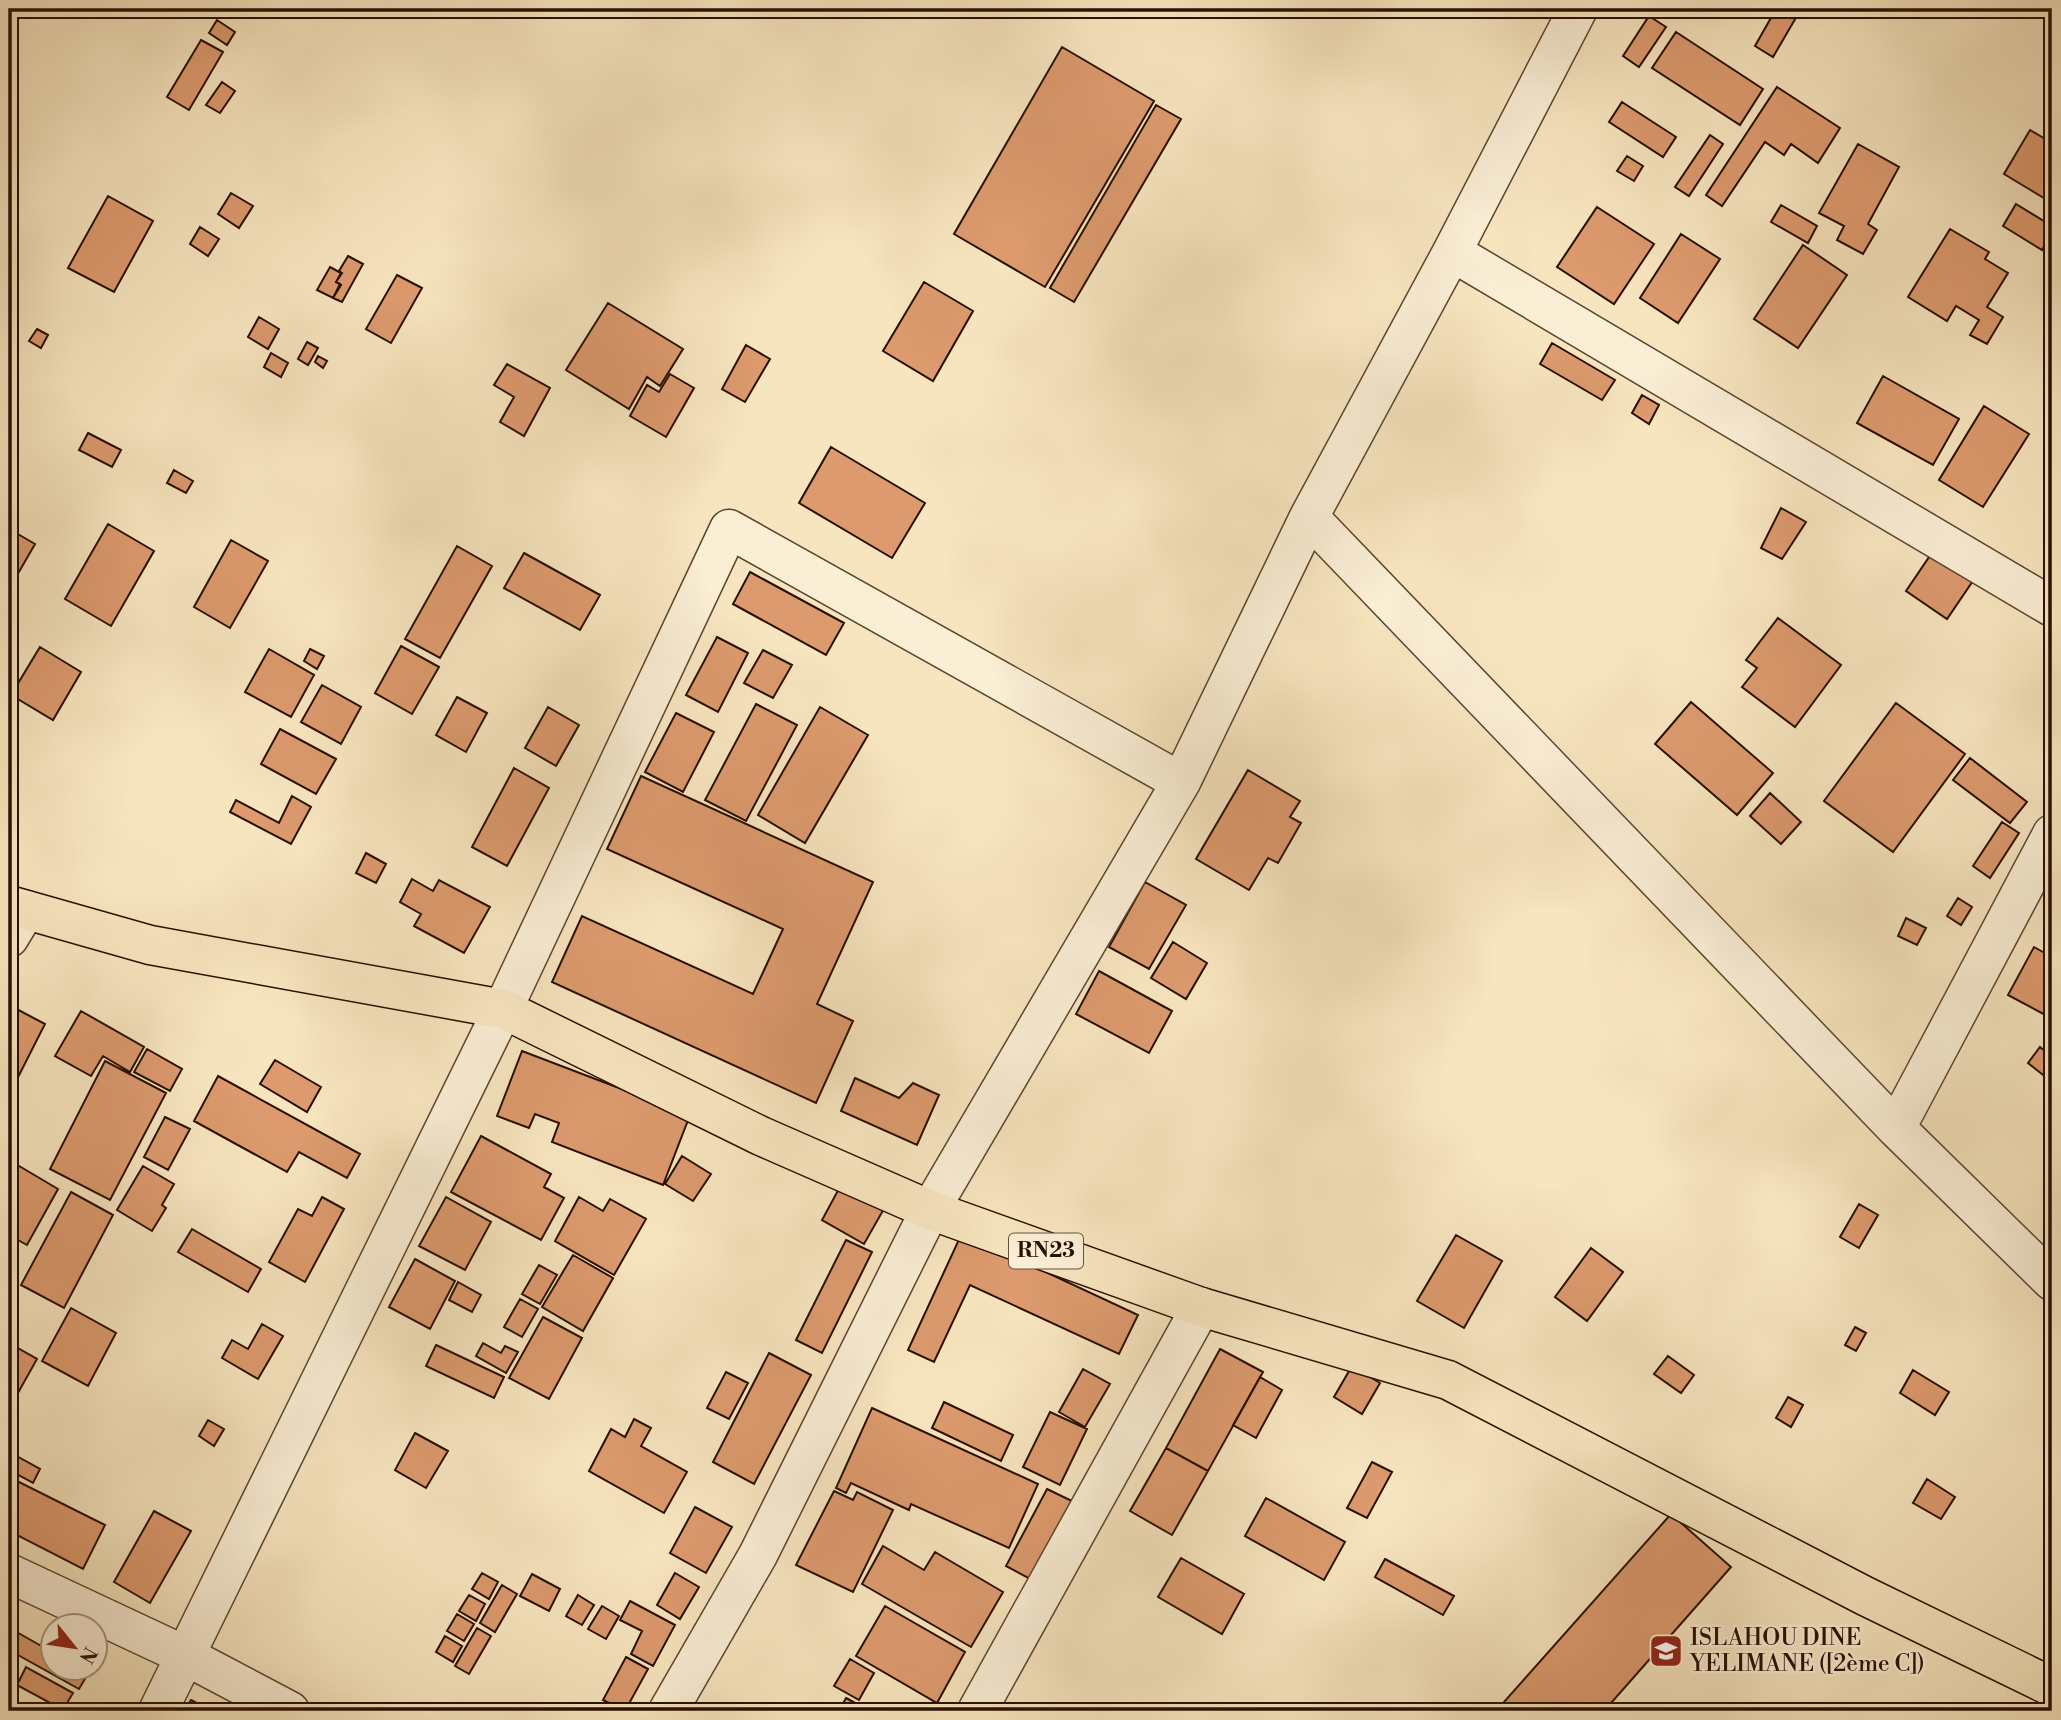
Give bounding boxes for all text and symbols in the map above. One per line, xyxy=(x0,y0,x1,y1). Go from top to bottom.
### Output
road number: RN23 xyxy=(1009,1234,1083,1268)
north arrow xyxy=(38,1612,108,1682)
place label: ISLAHOU DINE YELIMANE ([2ème C]) xyxy=(1689,1624,1925,1678)
school or university icon: ISLAHOU DINE YELIMANE ([2ème C]) xyxy=(1647,1632,1685,1670)
text: N xyxy=(74,1642,102,1668)

